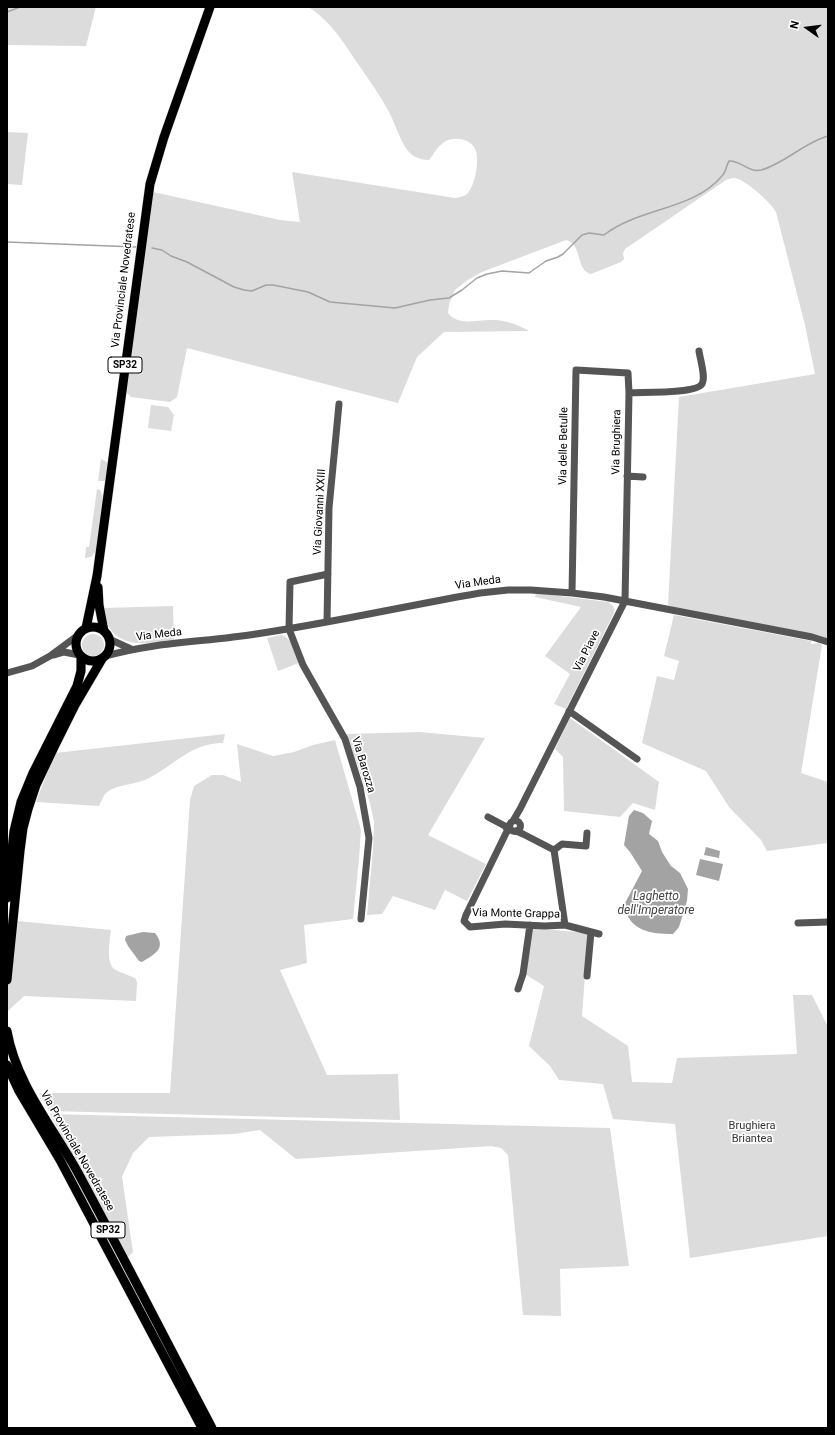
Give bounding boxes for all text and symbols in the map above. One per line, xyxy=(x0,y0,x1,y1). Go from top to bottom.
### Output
north arrow xyxy=(787,8,827,48)
text: N xyxy=(788,20,802,30)
street label: Via Provinciale Novedratese xyxy=(109,211,139,349)
road number: SP32 xyxy=(108,357,142,373)
street label: Via delle Betulle xyxy=(557,407,571,485)
street label: Via Brughiera xyxy=(610,409,624,475)
street label: Via Giovanni XXIII xyxy=(311,469,329,555)
street label: Via Meda xyxy=(454,573,502,593)
street label: Via Meda xyxy=(135,626,183,644)
street label: Via Piave xyxy=(571,628,603,674)
street label: Via Barozza xyxy=(348,735,378,795)
water label: Laghetto dell'Imperatore xyxy=(618,890,694,918)
street label: Via Monte Grappa xyxy=(472,907,560,921)
street label: Via Provinciale Novedratese xyxy=(37,1089,117,1213)
park label: Brughiera Briantea xyxy=(729,1119,775,1145)
road number: SP32 xyxy=(91,1222,125,1238)

